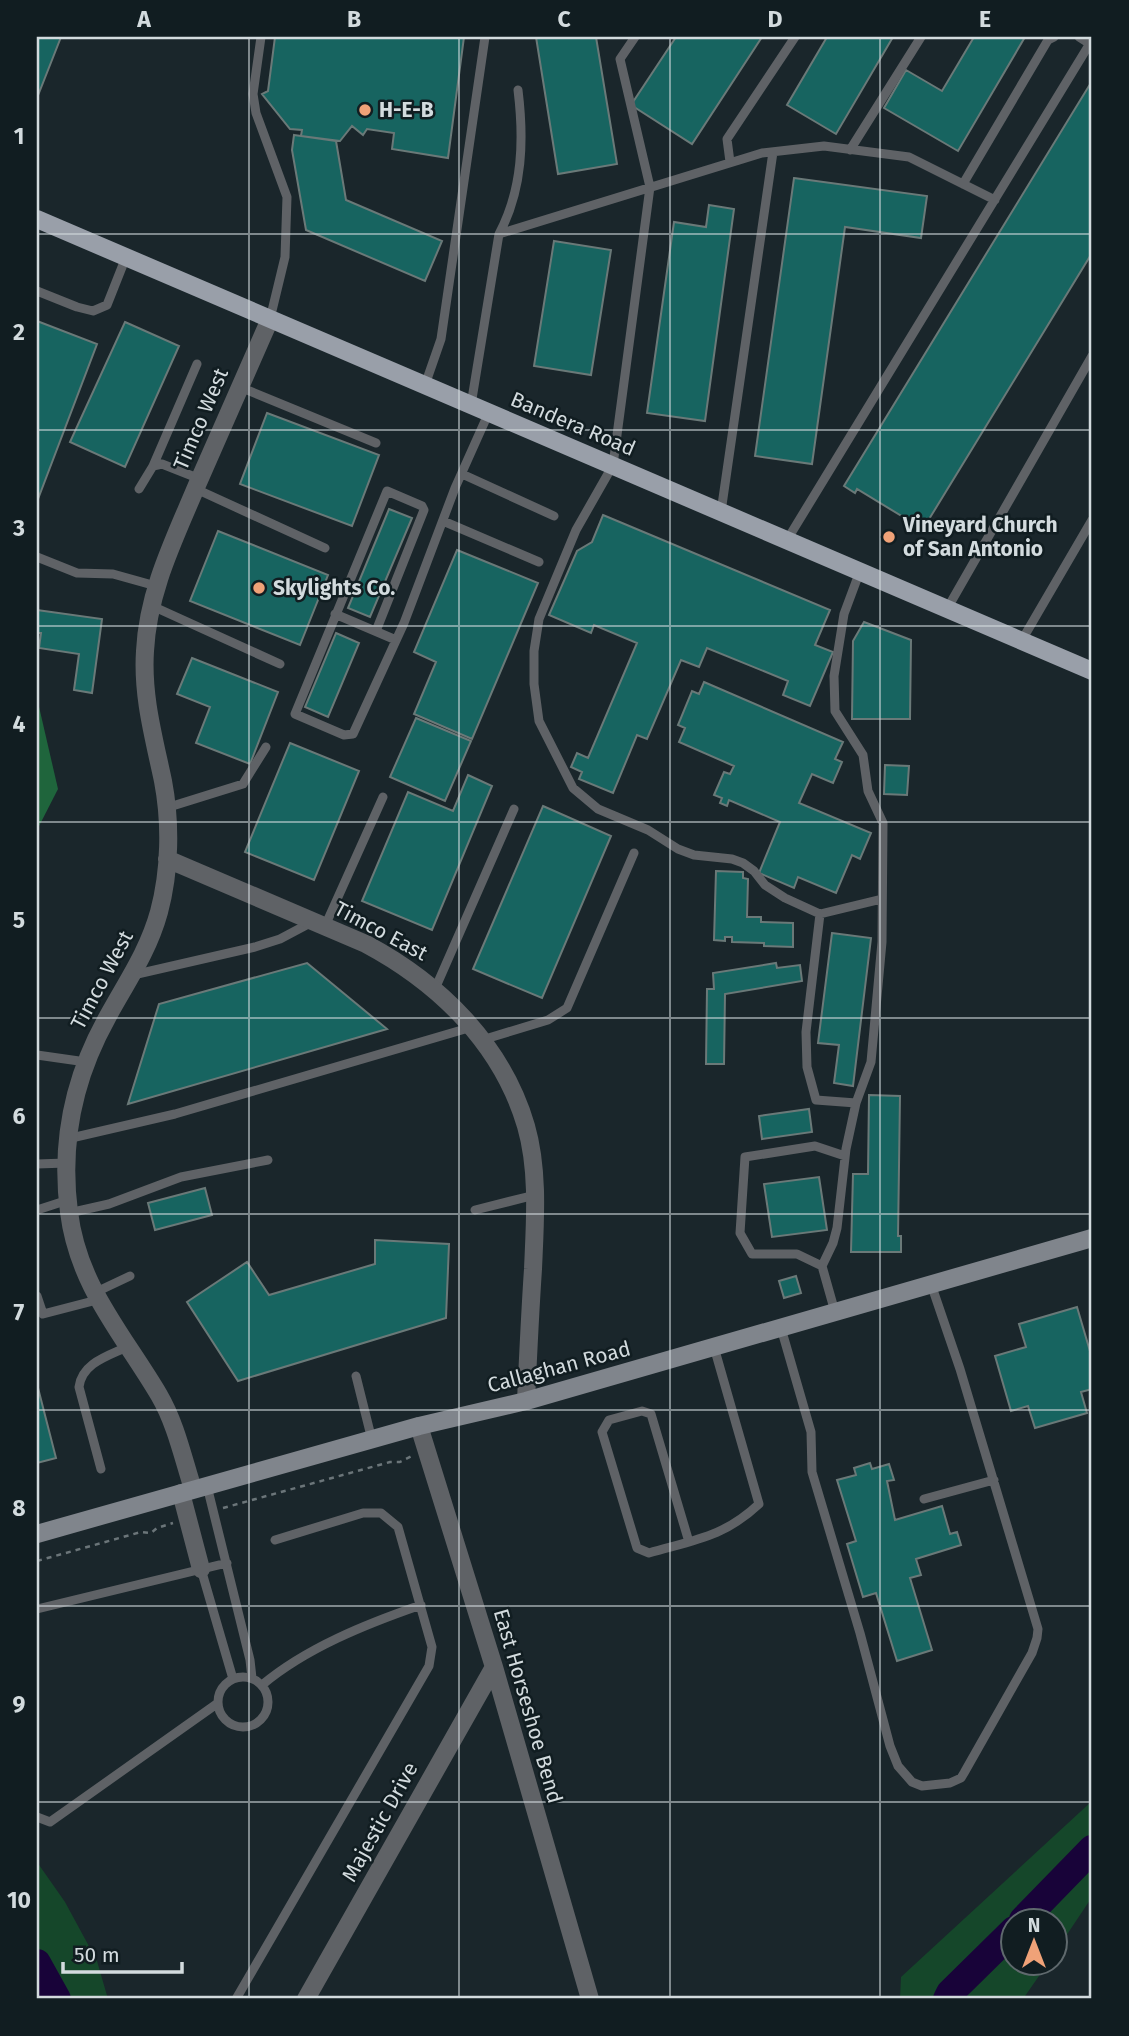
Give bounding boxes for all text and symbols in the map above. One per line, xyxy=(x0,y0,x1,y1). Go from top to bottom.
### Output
text: A xyxy=(136,5,151,33)
text: B xyxy=(347,5,361,33)
text: C xyxy=(557,5,571,33)
text: D xyxy=(768,5,783,33)
text: E xyxy=(979,5,991,33)
place label: H-E-B xyxy=(379,97,434,123)
marker: H-E-B xyxy=(357,102,373,118)
text: 1 xyxy=(14,122,24,150)
text: 2 xyxy=(13,318,25,346)
street label: Timco West xyxy=(168,364,234,474)
street label: Bandera Road xyxy=(507,386,639,462)
place label: Vineyard Church of San Antonio xyxy=(902,512,1058,562)
text: 3 xyxy=(12,514,25,542)
marker: Vineyard Church of San Antonio xyxy=(881,529,897,545)
place label: Skylights Co. xyxy=(273,575,395,601)
marker: Skylights Co. xyxy=(251,580,267,596)
text: 4 xyxy=(13,710,26,738)
street label: Timco East xyxy=(330,896,432,967)
text: 5 xyxy=(13,906,25,934)
street label: Timco West xyxy=(65,926,139,1034)
text: 6 xyxy=(13,1102,26,1130)
text: 7 xyxy=(14,1298,25,1326)
street label: Callaghan Road xyxy=(485,1335,633,1399)
text: 8 xyxy=(12,1494,26,1522)
street label: East Horseshoe Bend xyxy=(488,1606,568,1806)
text: 9 xyxy=(13,1690,26,1718)
street label: Majestic Drive xyxy=(336,1758,424,1886)
text: 10 xyxy=(7,1886,31,1914)
north arrow xyxy=(1000,1906,1070,1976)
text: N xyxy=(1028,1914,1040,1937)
scale bar xyxy=(63,1931,182,1975)
text: 50 m xyxy=(74,1942,120,1968)

